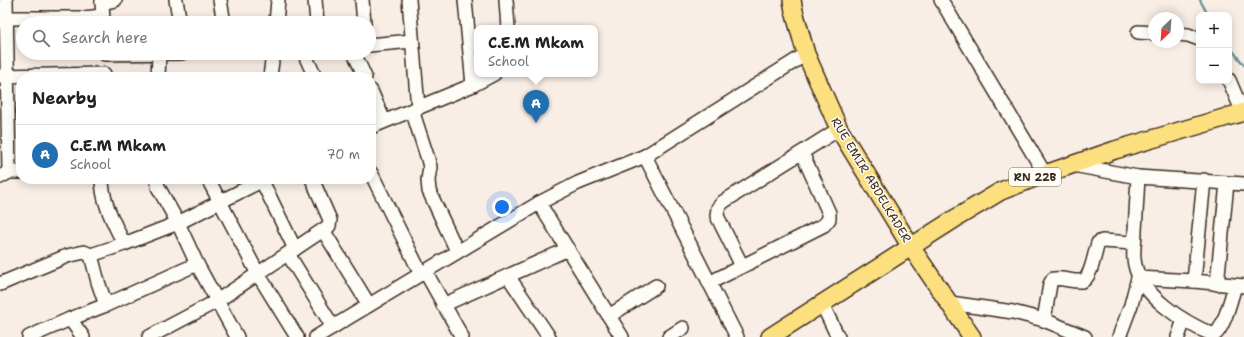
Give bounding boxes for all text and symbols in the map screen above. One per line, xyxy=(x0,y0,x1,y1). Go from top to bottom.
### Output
north arrow xyxy=(1148,12,1184,48)
map controls xyxy=(1196,12,1232,84)
button: + xyxy=(1196,12,1232,48)
search box xyxy=(16,16,376,60)
popup xyxy=(474,25,598,77)
icon: search xyxy=(30,27,52,49)
text: Search here xyxy=(62,28,148,48)
text: C.E.M Mkam xyxy=(488,33,584,53)
button: − xyxy=(1196,48,1232,84)
text: School xyxy=(488,53,529,70)
text: Nearby xyxy=(32,87,97,109)
pin: A xyxy=(523,90,549,123)
street label: RUE EMIR ABDELKADER xyxy=(827,115,915,245)
text: C.E.M Mkam xyxy=(70,136,166,156)
text: A xyxy=(40,146,50,163)
text: 70 m xyxy=(326,146,360,163)
text: School xyxy=(70,156,111,173)
road number: RN 22B xyxy=(1009,168,1061,186)
your location xyxy=(492,197,512,217)

